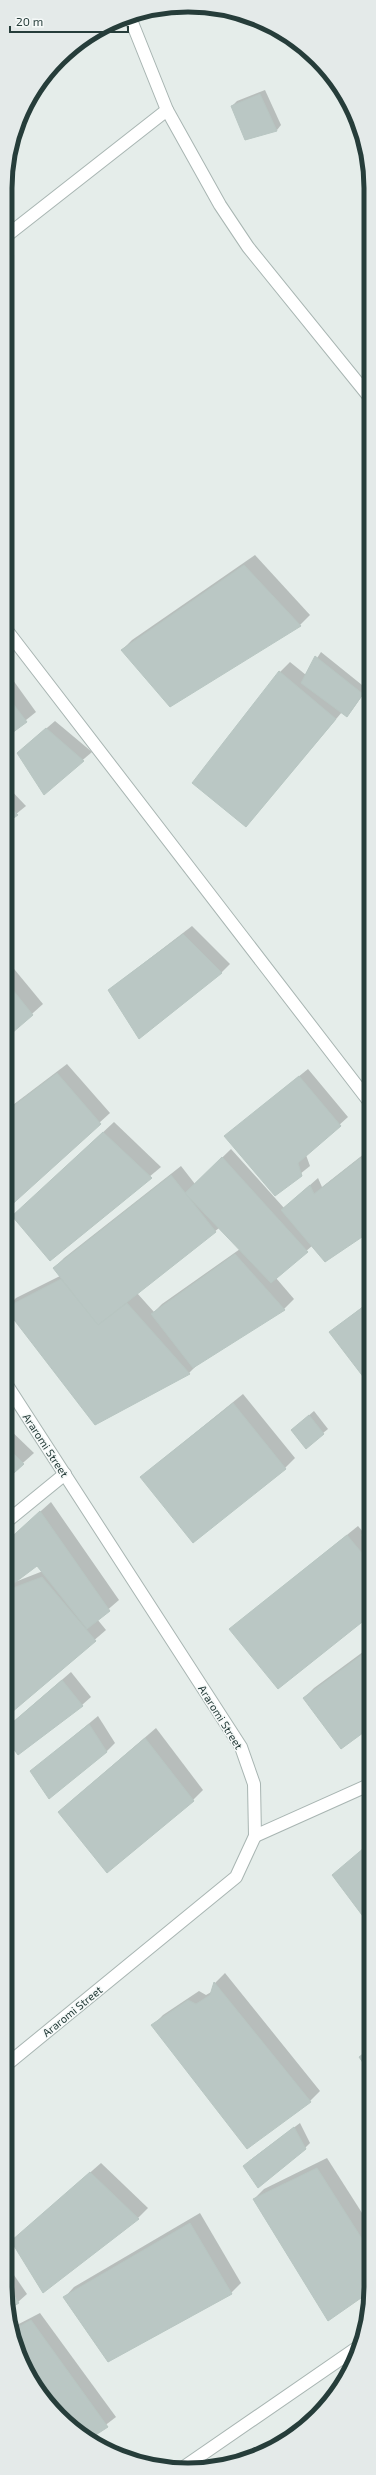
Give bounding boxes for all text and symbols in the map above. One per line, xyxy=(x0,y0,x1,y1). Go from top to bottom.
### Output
scale bar xyxy=(10,8,128,34)
text: 20 m xyxy=(16,14,43,28)
street label: Araromi Street xyxy=(21,1411,71,1479)
street label: Araromi Street xyxy=(196,1683,246,1751)
street label: Araromi Street xyxy=(39,1983,105,2039)

